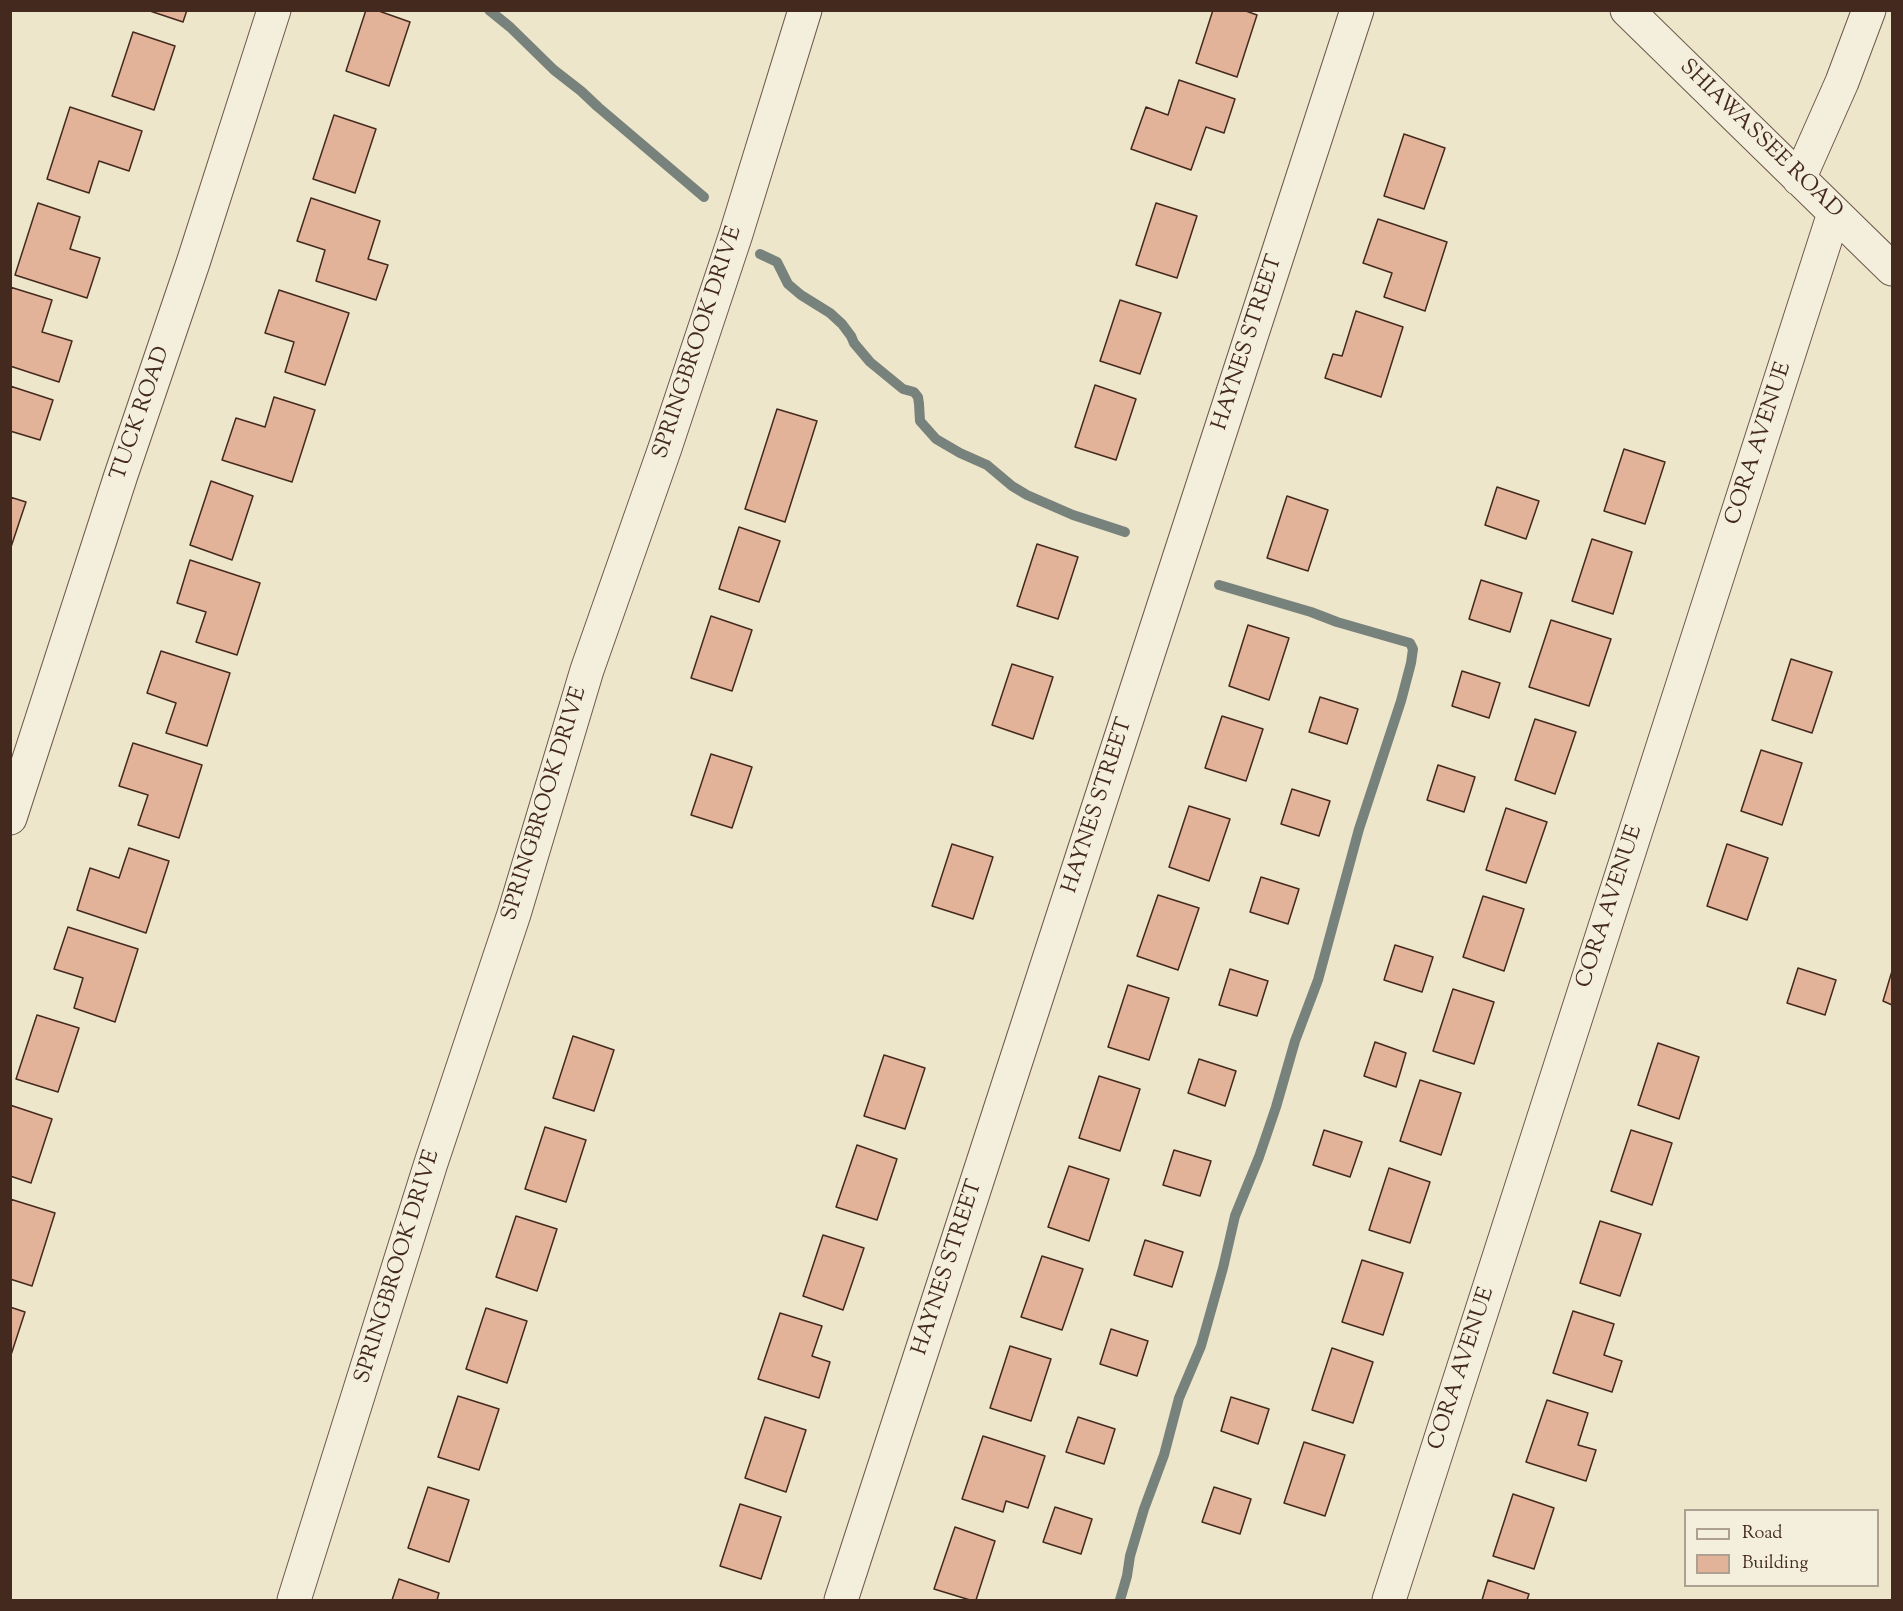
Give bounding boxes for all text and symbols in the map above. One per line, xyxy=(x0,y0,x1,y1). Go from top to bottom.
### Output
street label: SHIAWASSEE ROAD xyxy=(1673,55,1847,225)
street label: SPRINGBROOK DRIVE xyxy=(649,223,749,463)
street label: HAYNES STREET xyxy=(1208,252,1290,434)
street label: TUCK ROAD xyxy=(107,344,177,484)
street label: CORA AVENUE xyxy=(1721,359,1799,529)
street label: SPRINGBROOK DRIVE xyxy=(498,684,594,924)
street label: HAYNES STREET xyxy=(1058,715,1140,897)
street label: CORA AVENUE xyxy=(1572,822,1650,992)
street label: SPRINGBROOK DRIVE xyxy=(351,1147,447,1387)
street label: HAYNES STREET xyxy=(908,1177,990,1359)
street label: CORA AVENUE xyxy=(1424,1284,1502,1454)
legend xyxy=(1684,1509,1879,1587)
text: Road xyxy=(1742,1521,1782,1547)
text: Building xyxy=(1742,1551,1808,1577)

